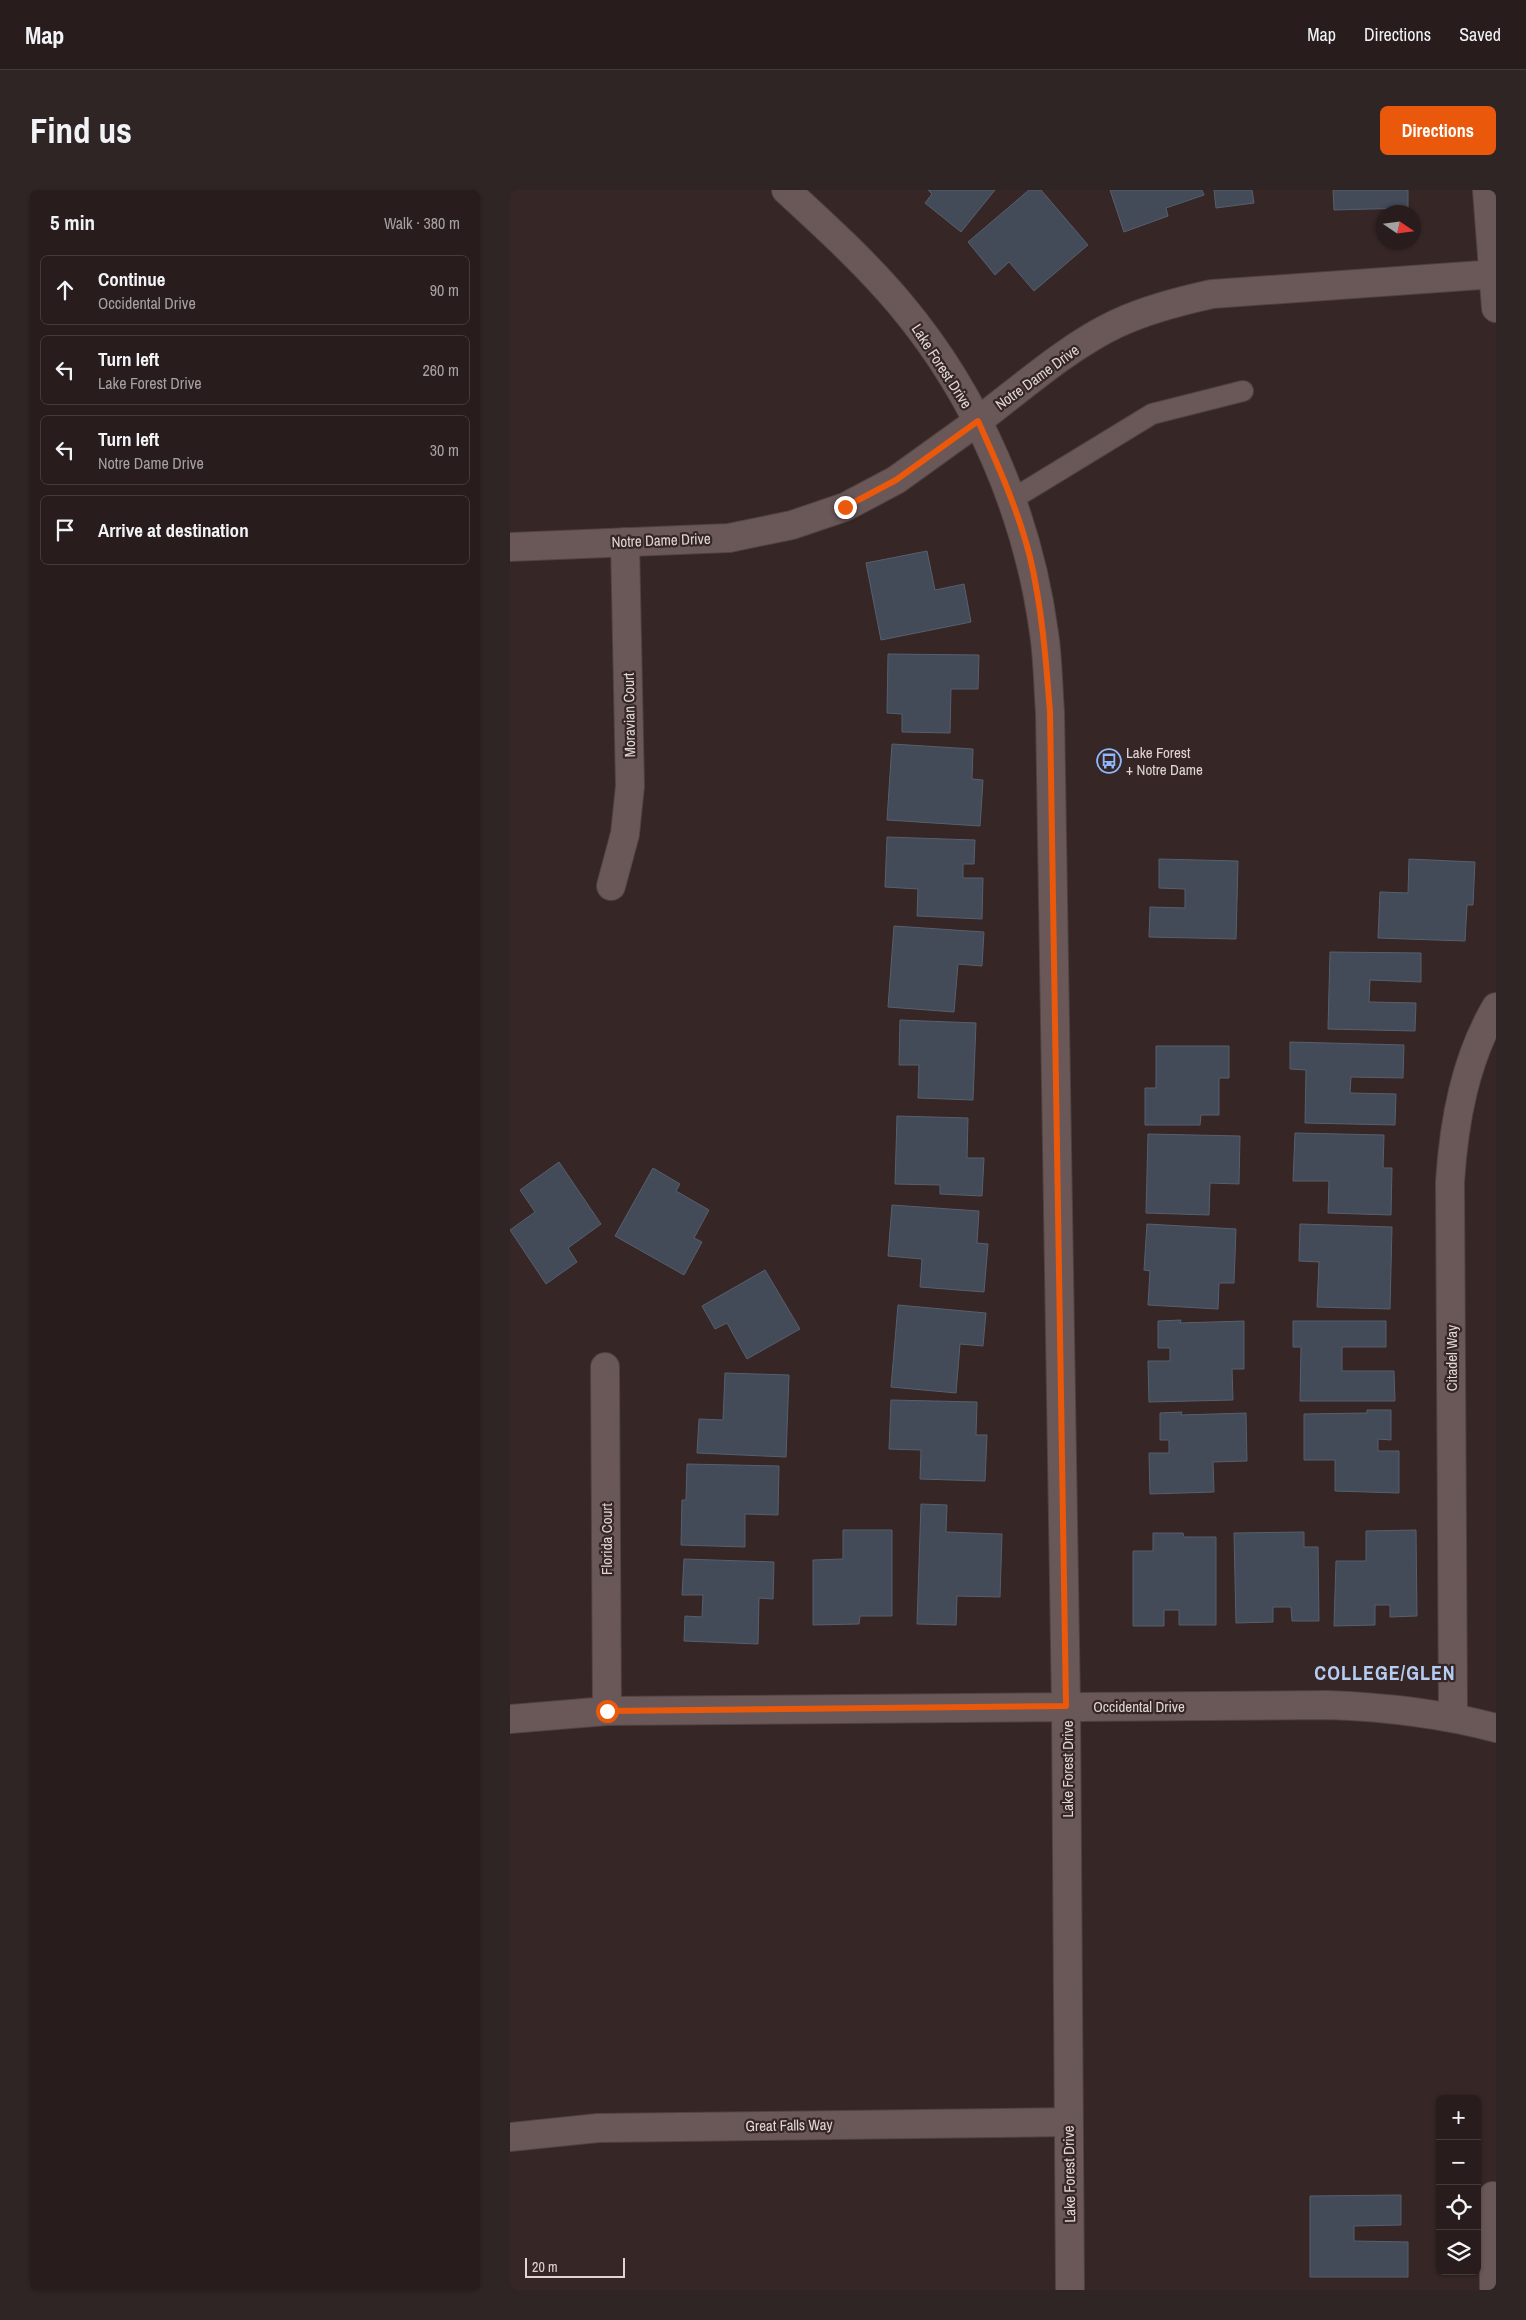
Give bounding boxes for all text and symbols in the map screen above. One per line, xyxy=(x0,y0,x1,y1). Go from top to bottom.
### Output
text: Map xyxy=(25,19,64,51)
text: Map xyxy=(1307,22,1336,47)
text: Directions xyxy=(1364,22,1431,47)
text: Saved xyxy=(1459,22,1501,47)
button: Directions xyxy=(1380,106,1496,155)
text: Find us xyxy=(30,107,132,154)
north arrow xyxy=(1376,205,1421,250)
text: 5 min xyxy=(50,208,95,237)
text: Walk · 380 m xyxy=(384,212,460,234)
text: Continue xyxy=(98,266,166,292)
icon: ahead xyxy=(51,276,79,304)
text: 90 m xyxy=(430,279,459,301)
text: Occidental Drive xyxy=(98,292,196,314)
street label: Lake Forest Drive xyxy=(907,320,977,413)
street label: Notre Dame Drive xyxy=(991,339,1083,415)
text: Turn left xyxy=(98,346,159,372)
icon: left xyxy=(51,356,79,384)
text: 260 m xyxy=(423,359,459,381)
text: Lake Forest Drive xyxy=(98,372,202,394)
text: Turn left xyxy=(98,426,159,452)
icon: left xyxy=(51,436,79,464)
text: 30 m xyxy=(430,439,459,461)
text: Notre Dame Drive xyxy=(98,452,204,474)
route end xyxy=(834,496,857,519)
icon: arrive xyxy=(51,516,79,544)
text: Arrive at destination xyxy=(98,517,249,543)
street label: Notre Dame Drive xyxy=(611,528,711,552)
street label: Moravian Court xyxy=(618,672,640,758)
place label: Lake Forest + Notre Dame xyxy=(1126,742,1203,780)
bus stop icon: Lake Forest + Notre Dame xyxy=(1096,748,1122,774)
street label: Citadel Way xyxy=(1441,1324,1462,1391)
street label: Florida Court xyxy=(596,1503,617,1575)
district label: COLLEGE/GLEN xyxy=(1314,1659,1456,1686)
street label: Occidental Drive xyxy=(1093,1696,1185,1717)
route start xyxy=(596,1700,619,1723)
street label: Lake Forest Drive xyxy=(1057,1720,1078,1818)
map controls xyxy=(1436,2095,1481,2275)
button: + xyxy=(1436,2095,1481,2140)
street label: Great Falls Way xyxy=(745,2114,834,2136)
street label: Lake Forest Drive xyxy=(1058,2125,1080,2223)
button: − xyxy=(1436,2140,1481,2185)
button: locate xyxy=(1436,2185,1481,2230)
button: layers xyxy=(1436,2230,1481,2275)
scale bar xyxy=(525,2255,625,2278)
text: 20 m xyxy=(532,2258,558,2276)

